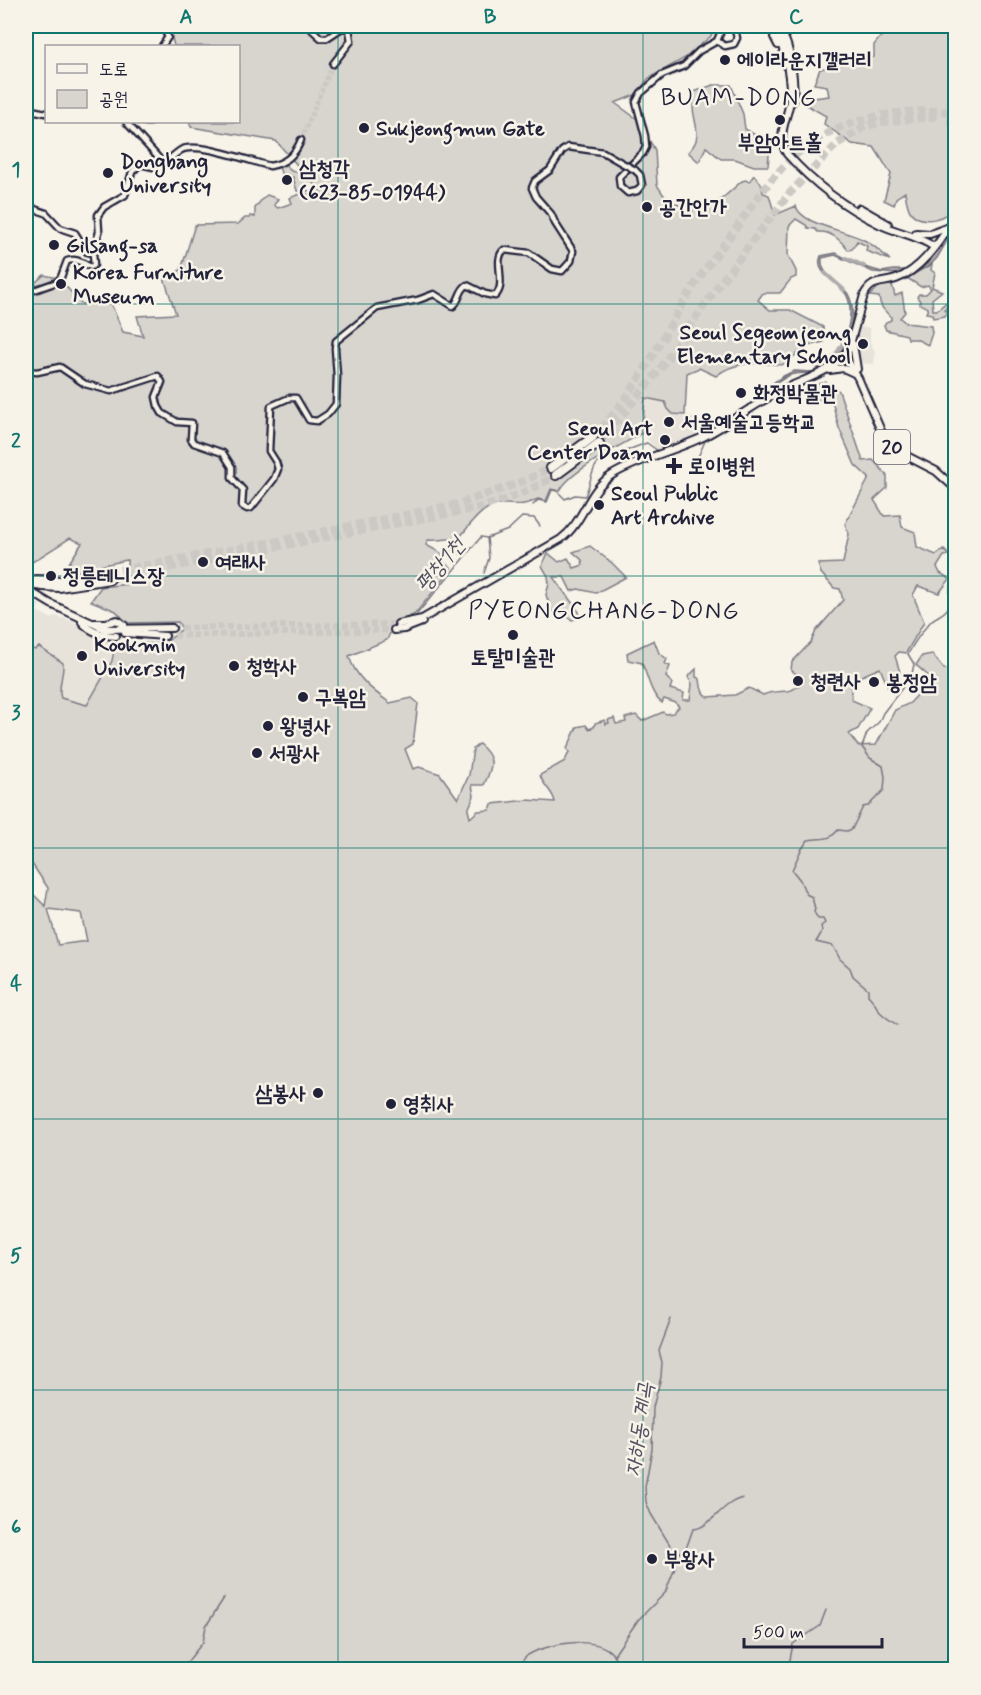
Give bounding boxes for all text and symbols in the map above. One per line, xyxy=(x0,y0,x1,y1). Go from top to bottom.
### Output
text: A xyxy=(179,4,193,31)
text: B xyxy=(484,4,497,31)
text: C xyxy=(789,4,804,31)
legend xyxy=(45,45,240,123)
place label: 에이라운지갤러리 xyxy=(737,47,872,75)
marker: 에이라운지갤러리 xyxy=(718,53,732,67)
text: 도로 xyxy=(99,58,128,82)
district label: BUAM-DONG xyxy=(661,83,817,114)
text: 공원 xyxy=(99,88,128,112)
marker: 부암아트홀 xyxy=(773,113,787,127)
place label: Sukjeongmun Gate xyxy=(376,115,545,145)
marker: Sukjeongmun Gate xyxy=(357,121,371,135)
place label: 부암아트홀 xyxy=(738,129,822,157)
place label: Dongbang University xyxy=(120,148,212,200)
place label: 삼청각 (623-85-01944) xyxy=(299,155,446,207)
text: 1 xyxy=(12,157,20,184)
marker: Dongbang University xyxy=(101,166,115,180)
marker: 삼청각 (623-85-01944) xyxy=(280,173,294,187)
place label: 공간안가 xyxy=(659,194,727,222)
marker: 공간안가 xyxy=(640,200,654,214)
place label: Gilsang-sa xyxy=(66,232,158,262)
marker: Gilsang-sa xyxy=(47,238,61,252)
place label: Korea Furniture Museum xyxy=(73,259,224,311)
marker: Korea Furniture Museum xyxy=(54,277,68,291)
place label: Seoul Segeomjeong Elementary School xyxy=(676,319,851,371)
marker: Seoul Segeomjeong Elementary School xyxy=(856,337,870,351)
place label: 화정박물관 xyxy=(753,380,838,408)
marker: 화정박물관 xyxy=(734,386,748,400)
place label: 서울예술고등학교 xyxy=(681,409,816,437)
place label: Seoul Art Center Doam xyxy=(527,415,653,467)
marker: 서울예술고등학교 xyxy=(662,415,676,429)
text: 2 xyxy=(11,428,21,455)
road number: 20 xyxy=(874,430,910,464)
marker: Seoul Art Center Doam xyxy=(658,433,672,447)
place label: 로이병원 xyxy=(688,453,756,481)
marker: 로이병원 xyxy=(665,457,683,475)
place label: Seoul Public Art Archive xyxy=(611,480,718,532)
marker: Seoul Public Art Archive xyxy=(592,498,606,512)
water label: 평창1천 xyxy=(410,530,473,598)
place label: 여래사 xyxy=(215,549,266,577)
marker: 여래사 xyxy=(196,555,210,569)
place label: 정릉테니스장 xyxy=(63,563,164,591)
marker: 정릉테니스장 xyxy=(44,569,58,583)
district label: PYEONGCHANG-DONG xyxy=(468,596,740,627)
marker: 토탈미술관 xyxy=(506,628,520,642)
place label: Kookmin University xyxy=(94,631,186,683)
place label: 토탈미술관 xyxy=(471,644,555,672)
marker: Kookmin University xyxy=(75,649,89,663)
place label: 청학사 xyxy=(246,653,297,681)
marker: 청학사 xyxy=(227,659,241,673)
place label: 청련사 xyxy=(810,668,861,696)
place label: 봉정암 xyxy=(886,669,937,697)
marker: 청련사 xyxy=(791,674,805,688)
marker: 봉정암 xyxy=(867,675,881,689)
place label: 구복암 xyxy=(315,684,366,712)
marker: 구복암 xyxy=(296,690,310,704)
text: 3 xyxy=(11,700,21,727)
place label: 왕녕사 xyxy=(280,713,331,741)
marker: 왕녕사 xyxy=(261,719,275,733)
place label: 서광사 xyxy=(269,740,320,768)
marker: 서광사 xyxy=(250,746,264,760)
text: 4 xyxy=(10,971,22,998)
place label: 삼봉사 xyxy=(255,1080,306,1108)
marker: 삼봉사 xyxy=(311,1086,325,1100)
place label: 영취사 xyxy=(403,1091,454,1119)
marker: 영취사 xyxy=(384,1097,398,1111)
text: 5 xyxy=(10,1243,22,1270)
water label: 자하동 계곡 xyxy=(620,1380,660,1478)
text: 6 xyxy=(11,1514,21,1541)
place label: 부왕사 xyxy=(664,1546,715,1574)
marker: 부왕사 xyxy=(645,1552,659,1566)
scale bar xyxy=(744,1611,882,1649)
text: 500 m xyxy=(753,1621,804,1645)

